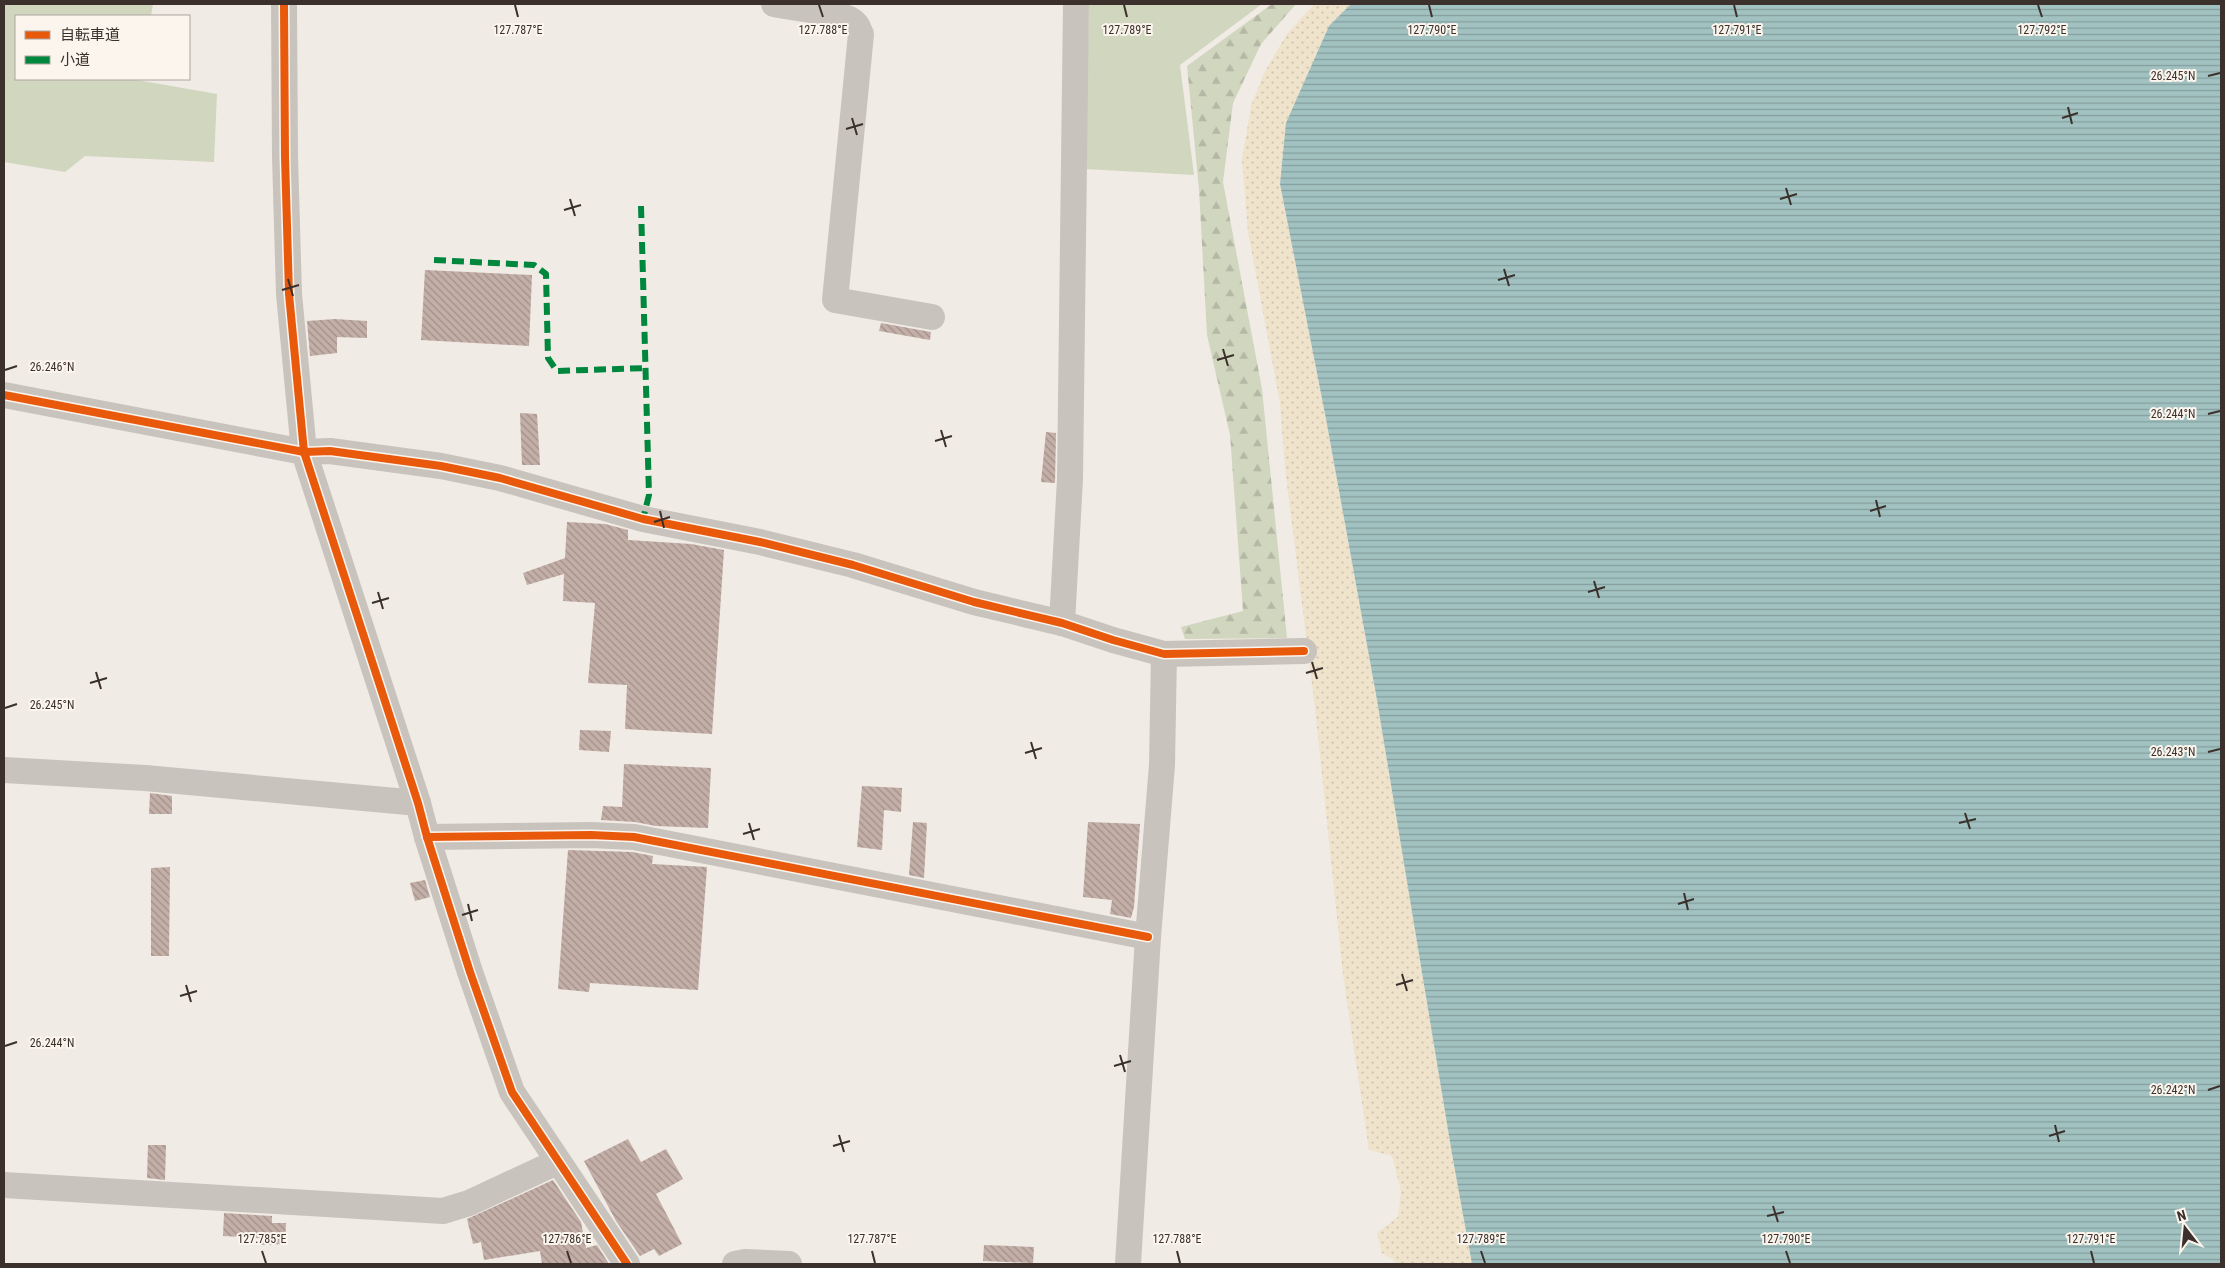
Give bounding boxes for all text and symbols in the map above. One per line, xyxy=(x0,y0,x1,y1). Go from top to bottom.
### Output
legend xyxy=(15,15,190,80)
text: 127.787°E xyxy=(493,23,543,37)
text: 127.788°E xyxy=(798,23,848,37)
text: 127.789°E xyxy=(1102,23,1152,37)
text: 127.790°E xyxy=(1407,23,1457,37)
text: 127.791°E xyxy=(1712,23,1762,37)
text: 127.792°E xyxy=(2017,23,2067,37)
text: 自転車道 xyxy=(60,26,120,44)
text: 小道 xyxy=(60,51,90,69)
text: 26.245°N xyxy=(2151,69,2195,83)
text: 26.246°N xyxy=(30,360,74,374)
text: 26.244°N xyxy=(2151,407,2195,421)
text: 26.245°N xyxy=(30,698,74,712)
text: 26.243°N xyxy=(2151,745,2195,759)
text: 26.244°N xyxy=(30,1036,74,1050)
text: 26.242°N xyxy=(2151,1083,2195,1097)
north arrow xyxy=(2160,1203,2210,1253)
text: N xyxy=(2175,1207,2188,1224)
text: 127.785°E xyxy=(237,1232,287,1246)
text: 127.786°E xyxy=(542,1232,592,1246)
text: 127.787°E xyxy=(847,1232,897,1246)
text: 127.788°E xyxy=(1152,1232,1202,1246)
text: 127.789°E xyxy=(1456,1232,1506,1246)
text: 127.790°E xyxy=(1761,1232,1811,1246)
text: 127.791°E xyxy=(2066,1232,2116,1246)

